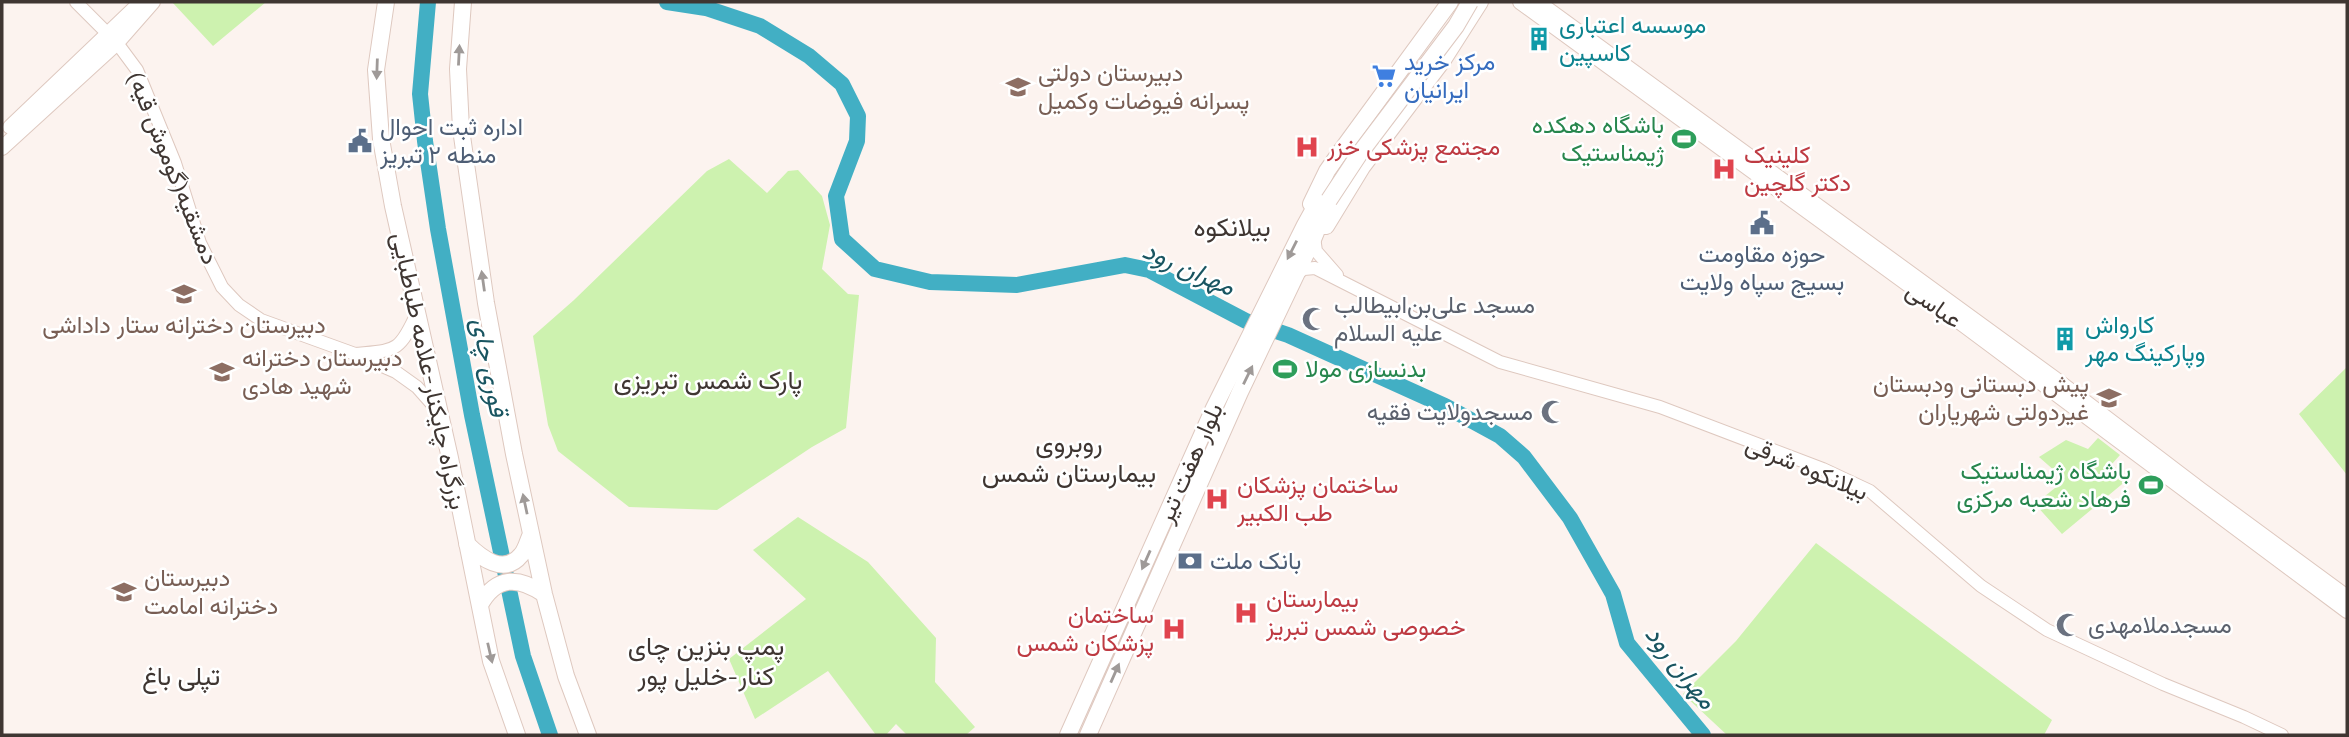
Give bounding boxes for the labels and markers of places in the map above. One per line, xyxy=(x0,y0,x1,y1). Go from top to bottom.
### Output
place label: موسسه اعتباری کاسپین xyxy=(1559,8,1706,69)
building icon: موسسه اعتباری کاسپین xyxy=(1525,25,1553,53)
place label: مرکز خرید ایرانیان xyxy=(1404,45,1495,105)
place label: دبیرستان دولتی پسرانه فیوضات وکمیل xyxy=(1038,56,1250,117)
supermarket icon: مرکز خرید ایرانیان xyxy=(1370,62,1398,90)
school or university icon: دبیرستان دولتی پسرانه فیوضات وکمیل xyxy=(1004,73,1032,101)
place label: باشگاه دهکده ژیمناستیک xyxy=(1532,108,1665,168)
place label: اداره ثبت احوال منطه ۲ تبریز xyxy=(379,110,523,170)
sports icon: باشگاه دهکده ژیمناستیک xyxy=(1670,125,1698,153)
public building icon: اداره ثبت احوال منطه ۲ تبریز xyxy=(346,127,374,155)
place label: مجتمع پزشکی خزر xyxy=(1326,130,1500,164)
hospital icon: مجتمع پزشکی خزر xyxy=(1293,133,1321,161)
place label: کلینیک دکتر گلچین xyxy=(1744,138,1851,199)
hospital icon: کلینیک دکتر گلچین xyxy=(1710,155,1738,183)
public building icon: حوزه مقاومت بسیج سپاه ولایت xyxy=(1748,209,1776,237)
place label: حوزه مقاومت بسیج سپاه ولایت xyxy=(1680,237,1844,299)
school or university icon: دبیرستان دخترانه ستار داداشی xyxy=(170,280,198,308)
place label: مسجد علی‌بن‌ابیطالب علیه السلام xyxy=(1334,288,1535,349)
mosque icon: مسجد علی‌بن‌ابیطالب علیه السلام xyxy=(1300,305,1328,333)
place label: دبیرستان دخترانه ستار داداشی xyxy=(42,308,326,340)
place label: کارواش وپارکینگ مهر xyxy=(2084,308,2205,369)
building icon: کارواش وپارکینگ مهر xyxy=(2051,325,2079,353)
place label: دبیرستان دخترانه شهید هادی xyxy=(242,341,403,401)
place label: بدنسازی مولا xyxy=(1305,352,1426,384)
sports icon: بدنسازی مولا xyxy=(1271,355,1299,383)
school or university icon: دبیرستان دخترانه شهید هادی xyxy=(208,358,236,386)
place label: پیش دبستانی ودبستان غیردولتی شهریاران xyxy=(1873,367,2089,427)
school or university icon: پیش دبستانی ودبستان غیردولتی شهریاران xyxy=(2095,384,2123,412)
place label: مسجدولایت فقیه xyxy=(1367,395,1533,427)
mosque icon: مسجدولایت فقیه xyxy=(1539,398,1567,426)
place label: باشگاه ژیمناستیک فرهاد شعبه مرکزی xyxy=(1956,454,2131,514)
place label: ساختمان پزشکان طب الکبیر xyxy=(1236,468,1398,528)
sports icon: باشگاه ژیمناستیک فرهاد شعبه مرکزی xyxy=(2137,471,2165,499)
hospital icon: ساختمان پزشکان طب الکبیر xyxy=(1203,485,1231,513)
place label: بانک ملت xyxy=(1210,544,1301,576)
bank icon: بانک ملت xyxy=(1176,547,1204,575)
place label: دبیرستان دخترانه امامت xyxy=(144,561,278,621)
school or university icon: دبیرستان دخترانه امامت xyxy=(110,578,138,606)
place label: بیمارستان خصوصی شمس تبریز xyxy=(1265,582,1466,642)
place label: ساختمان پزشکان شمس xyxy=(1016,598,1154,659)
hospital icon: بیمارستان خصوصی شمس تبریز xyxy=(1232,599,1260,627)
place label: مسجدملامهدی xyxy=(2088,608,2232,640)
mosque icon: مسجدملامهدی xyxy=(2054,611,2082,639)
hospital icon: ساختمان پزشکان شمس xyxy=(1160,615,1188,643)

